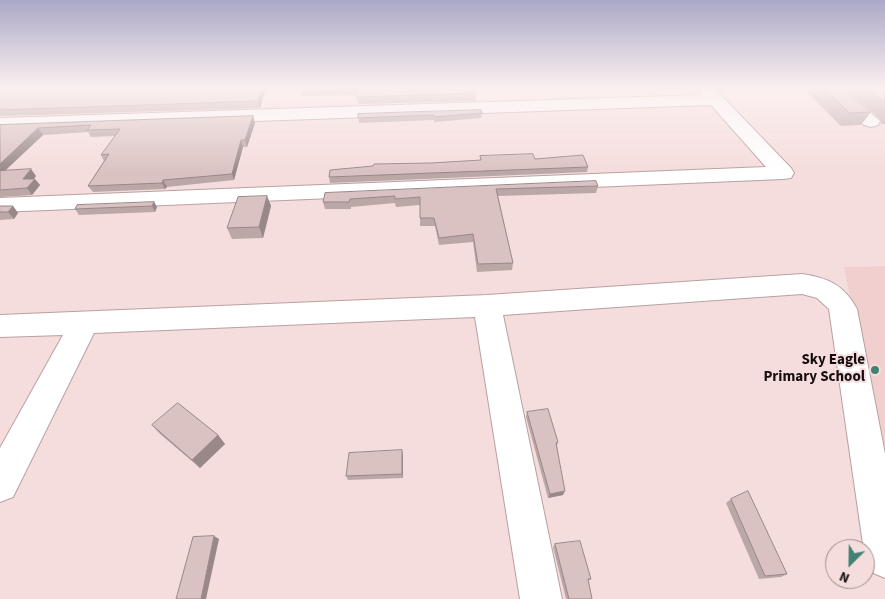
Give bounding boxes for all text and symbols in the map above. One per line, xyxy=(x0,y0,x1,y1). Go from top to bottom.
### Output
place label: Sky Eagle Primary School xyxy=(763,352,865,387)
marker: Sky Eagle Primary School xyxy=(869,364,881,376)
north arrow xyxy=(825,539,875,589)
text: N xyxy=(836,566,853,588)

